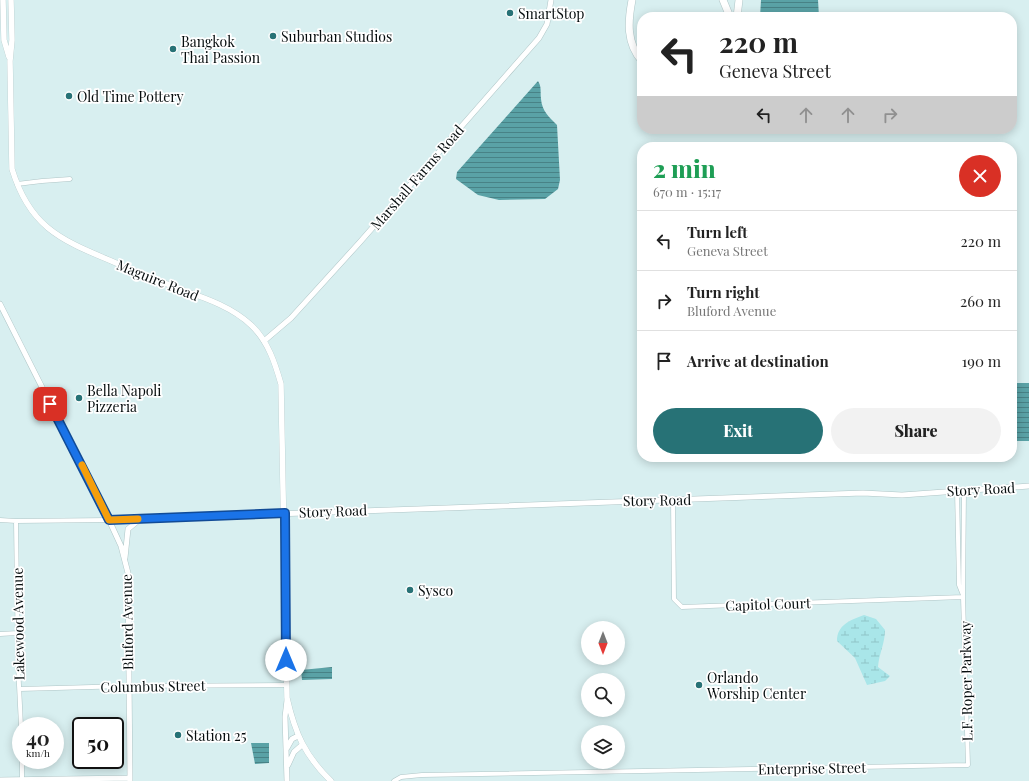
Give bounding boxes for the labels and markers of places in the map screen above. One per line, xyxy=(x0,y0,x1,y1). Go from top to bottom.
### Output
place label: SmartStop xyxy=(518,4,584,23)
marker: SmartStop xyxy=(505,8,515,18)
place label: Suburban Studios xyxy=(281,27,392,46)
marker: Suburban Studios xyxy=(268,31,278,41)
place label: Bangkok Thai Passion xyxy=(181,32,261,67)
marker: Bangkok Thai Passion xyxy=(168,44,178,54)
place label: Old Time Pottery xyxy=(77,87,184,106)
marker: Old Time Pottery xyxy=(64,91,74,101)
place label: Bella Napoli Pizzeria xyxy=(87,381,161,416)
pin xyxy=(33,387,67,421)
marker: Bella Napoli Pizzeria xyxy=(74,393,84,403)
place label: Sysco xyxy=(418,581,454,600)
marker: Sysco xyxy=(405,585,415,595)
place label: Orlando Worship Center xyxy=(706,668,807,703)
marker: Orlando Worship Center xyxy=(694,680,704,690)
place label: Station 25 xyxy=(186,726,247,745)
marker: Station 25 xyxy=(173,730,183,740)

